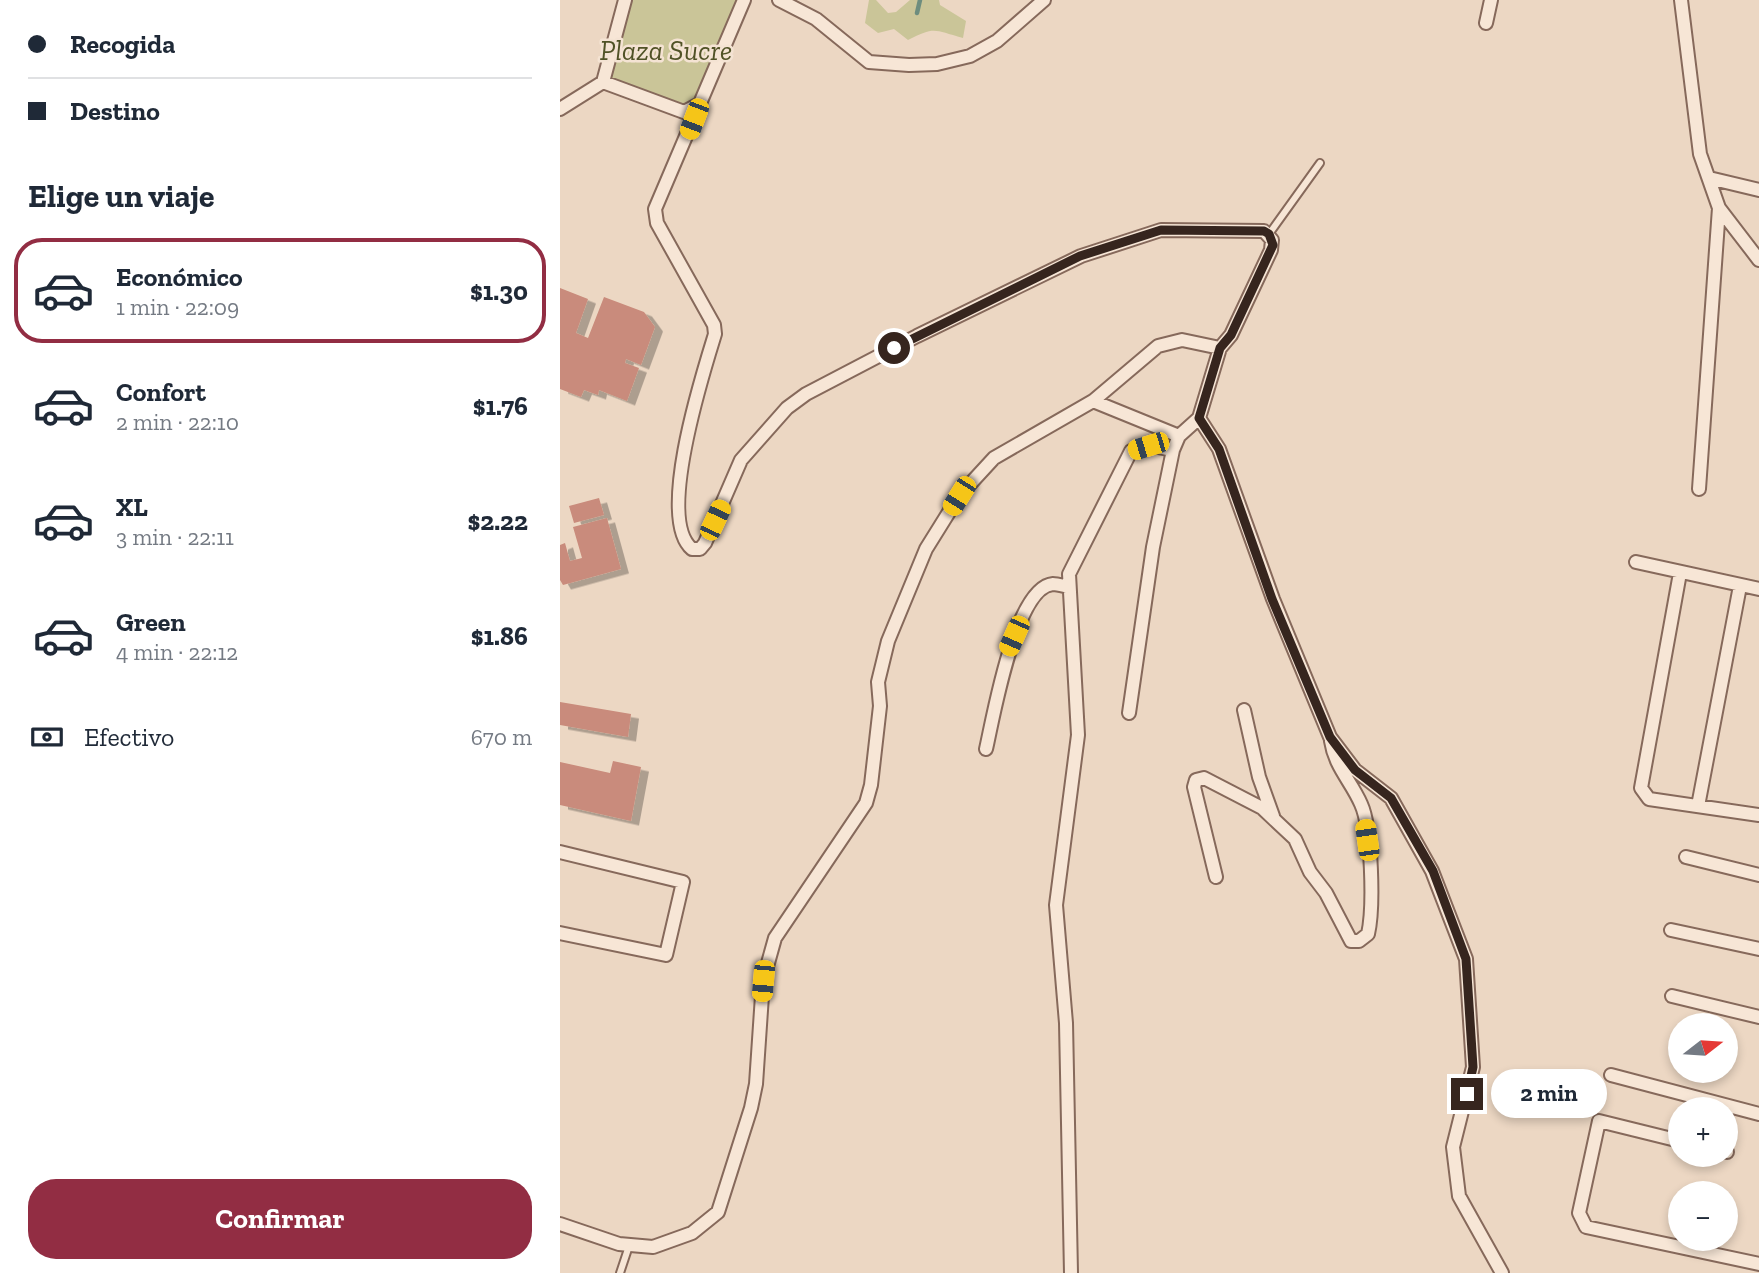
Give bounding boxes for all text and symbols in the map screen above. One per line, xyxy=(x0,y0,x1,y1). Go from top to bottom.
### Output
text: Recogida xyxy=(70,28,175,60)
park label: Plaza Sucre xyxy=(600,34,732,67)
text: Destino xyxy=(70,95,160,127)
car xyxy=(677,96,712,142)
text: Elige un viaje xyxy=(28,177,215,215)
icon: car xyxy=(32,259,95,322)
text: Económico xyxy=(116,261,243,293)
text: $1.30 xyxy=(470,275,528,307)
text: 1 min · 22:09 xyxy=(116,293,239,321)
route start xyxy=(878,332,910,364)
icon: car xyxy=(32,374,95,437)
text: Confort xyxy=(116,376,206,408)
text: $1.76 xyxy=(473,390,528,422)
text: 2 min · 22:10 xyxy=(116,408,239,436)
car xyxy=(1125,430,1172,462)
car xyxy=(939,473,980,519)
icon: car xyxy=(32,489,95,552)
text: XL xyxy=(116,491,148,523)
car xyxy=(697,497,734,543)
text: $2.22 xyxy=(467,505,528,537)
text: 3 min · 22:11 xyxy=(116,523,234,551)
icon: car xyxy=(32,604,95,667)
text: Green xyxy=(116,606,186,638)
car xyxy=(996,613,1033,659)
text: $1.86 xyxy=(471,620,528,652)
text: 4 min · 22:12 xyxy=(116,638,238,666)
icon: cash xyxy=(28,718,66,756)
text: Efectivo xyxy=(84,721,174,753)
text: 670 m xyxy=(471,723,532,751)
car xyxy=(1354,818,1381,862)
car xyxy=(751,959,776,1003)
north arrow xyxy=(1668,1013,1738,1083)
map controls xyxy=(1668,1013,1738,1251)
callout: 2 min xyxy=(1492,1070,1607,1118)
route end xyxy=(1451,1078,1483,1110)
text: 2 min xyxy=(1520,1079,1578,1107)
button: + xyxy=(1668,1097,1738,1167)
button: Confirmar xyxy=(28,1179,532,1259)
button: − xyxy=(1668,1181,1738,1251)

